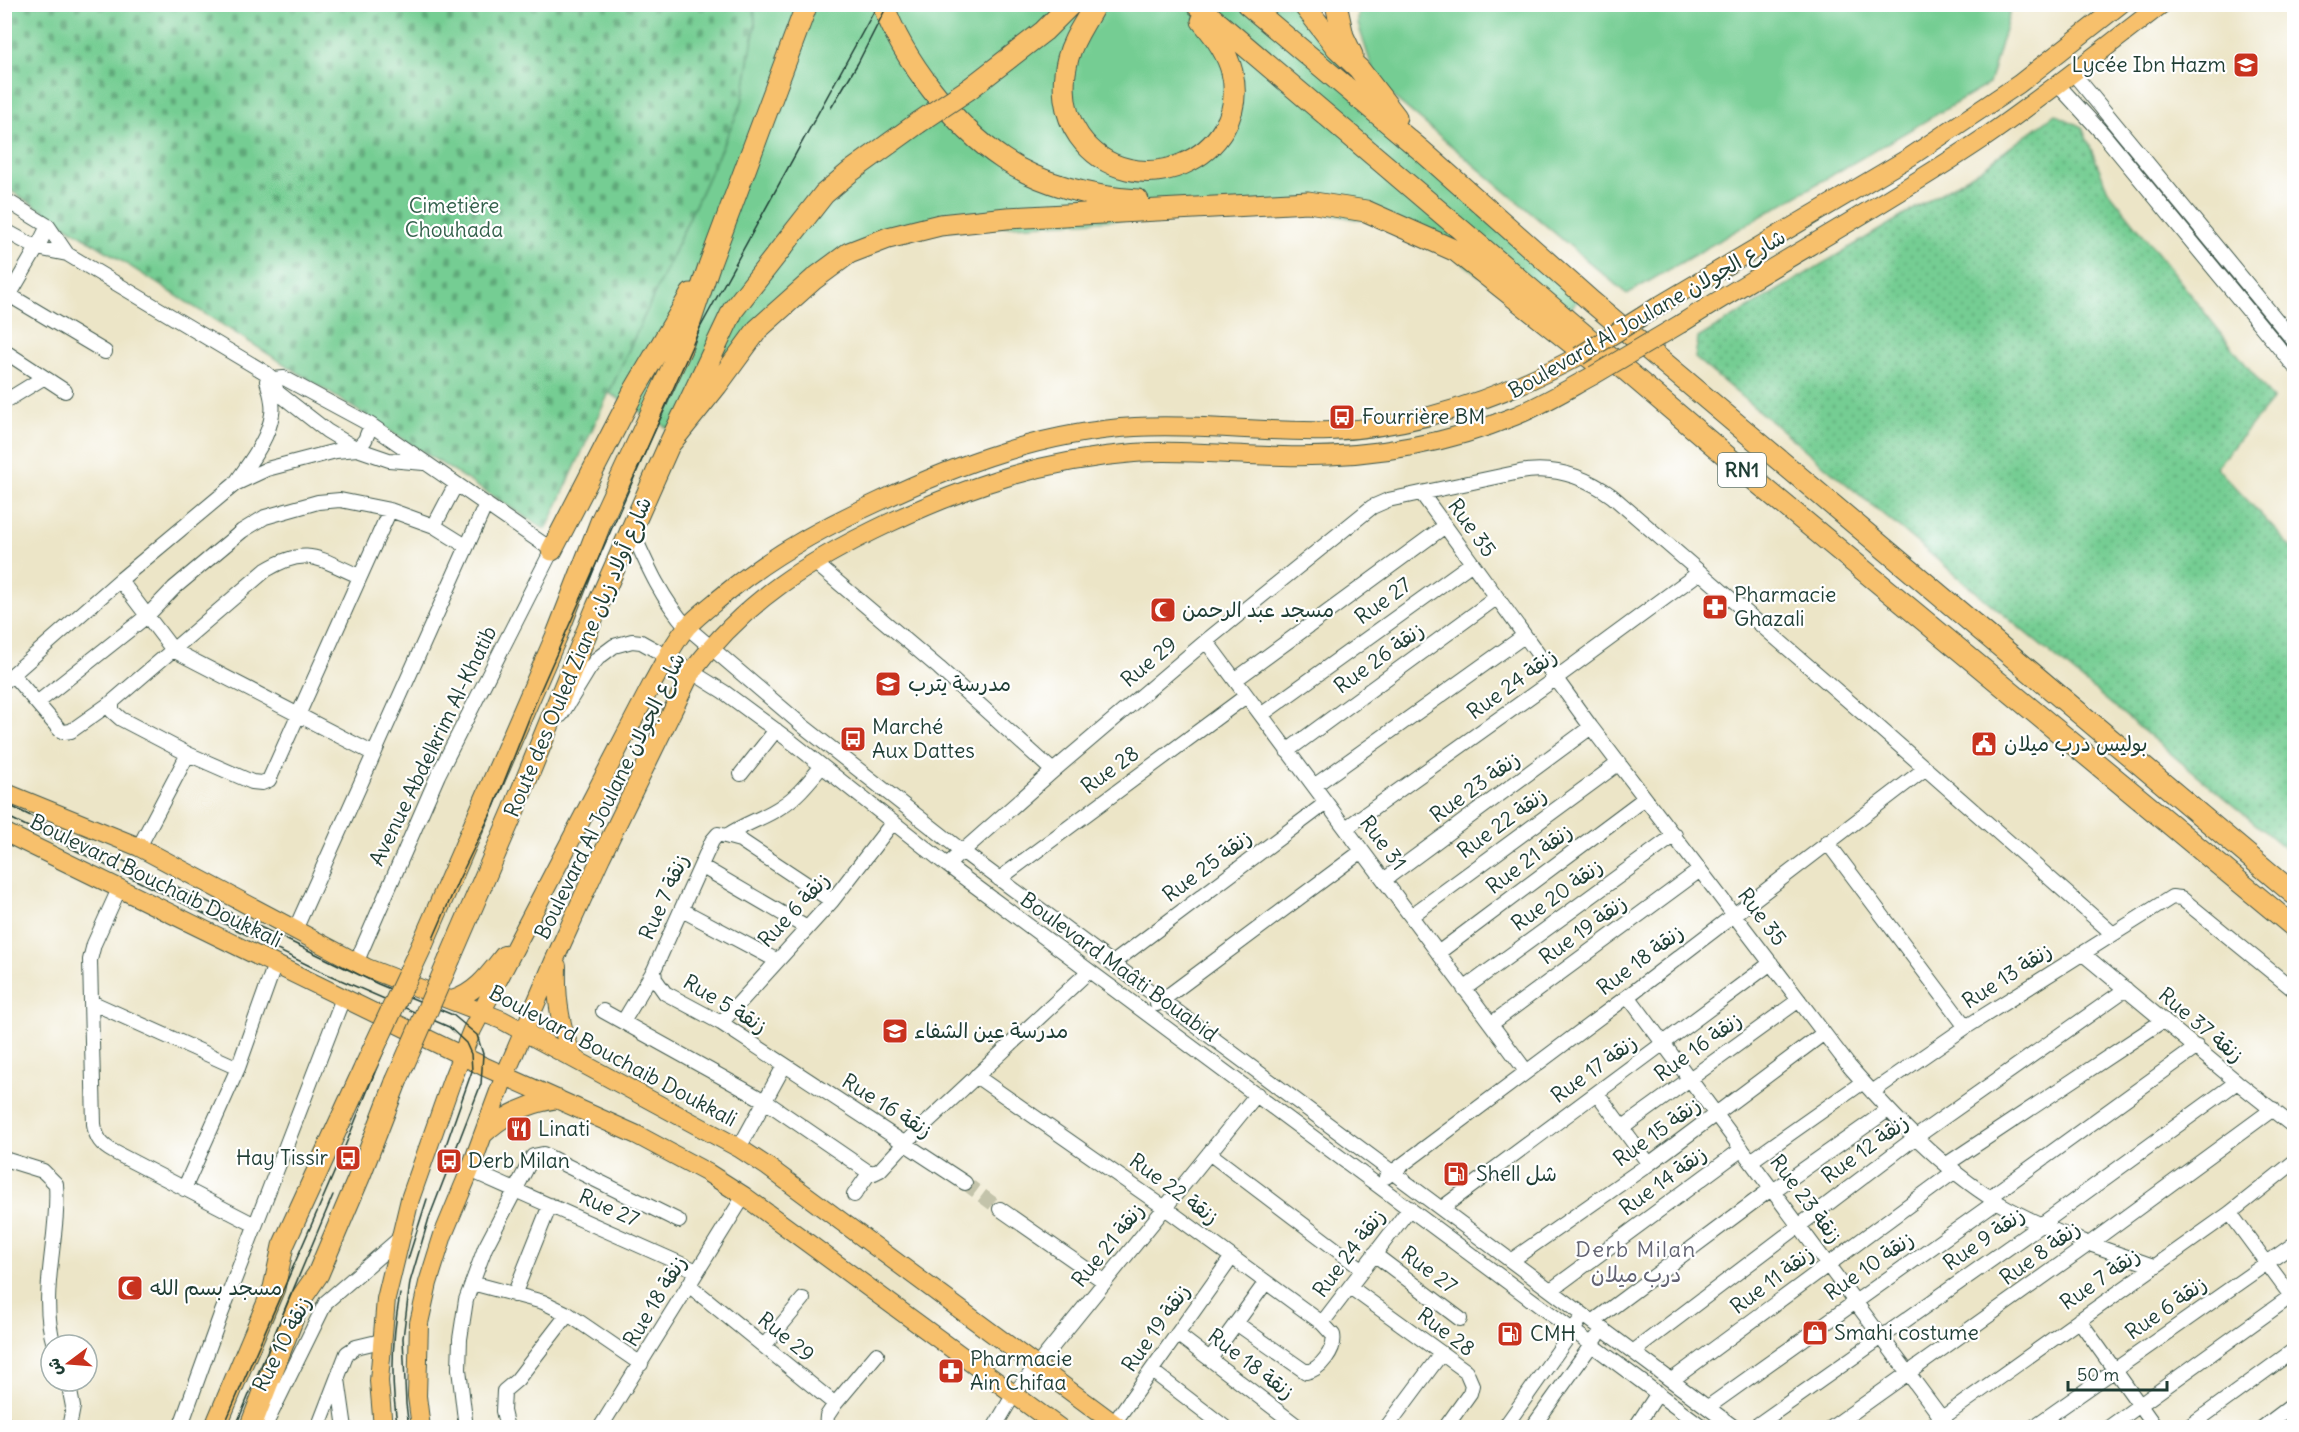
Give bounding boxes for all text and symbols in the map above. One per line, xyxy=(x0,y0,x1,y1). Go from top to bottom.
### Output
school or university icon: Lycée Ibn Hazm xyxy=(2231,50,2261,80)
place label: Lycée Ibn Hazm xyxy=(2072,51,2226,78)
park label: Cimetière Chouhada xyxy=(405,192,503,243)
street label: Boulevard Al Joulane شارع الجولان xyxy=(1503,223,1791,406)
bus stop icon: Fourrière BM xyxy=(1327,402,1357,432)
place label: Fourrière BM xyxy=(1362,403,1485,430)
road number: RN1 xyxy=(1718,453,1766,487)
street label: Route des Ouled Ziane شارع أولاد زيان xyxy=(498,493,659,822)
street label: Rue 35 xyxy=(1442,493,1503,562)
street label: Rue 27 xyxy=(1349,571,1416,630)
place label: Pharmacie Ghazali xyxy=(1734,581,1836,632)
pharmacy icon: Pharmacie Ghazali xyxy=(1700,592,1730,622)
mosque icon: مسجد عبد الرحمن xyxy=(1148,595,1178,625)
place label: مسجد عبد الرحمن xyxy=(1182,596,1334,623)
street label: Rue 26 زنقة xyxy=(1328,616,1429,699)
street label: Avenue Abdelkrim Al-Khatib xyxy=(363,621,502,870)
street label: Rue 29 xyxy=(1115,630,1182,693)
street label: Rue 24 زنقة xyxy=(1462,642,1562,725)
street label: Boulevard Al Joulane شارع الجولان xyxy=(528,648,693,944)
school or university icon: مدرسة يترب xyxy=(873,669,903,699)
place label: مدرسة يترب xyxy=(908,670,1011,697)
place label: Marché Aux Dattes xyxy=(872,713,975,764)
bus stop icon: Marché Aux Dattes xyxy=(838,724,868,754)
public building icon: بوليس درب ميلان xyxy=(1969,729,1999,759)
place label: بوليس درب ميلان xyxy=(2004,730,2148,757)
street label: Rue 28 xyxy=(1075,739,1144,800)
street label: Rue 23 زنقة xyxy=(1424,745,1525,828)
street label: Rue 22 زنقة xyxy=(1452,781,1552,864)
street label: Boulevard Bouchaib Doukkali xyxy=(26,808,287,953)
street label: Rue 31 xyxy=(1354,810,1413,875)
street label: Rue 21 زنقة xyxy=(1480,817,1577,900)
street label: Rue 25 زنقة xyxy=(1157,823,1257,908)
street label: Rue 7 زنقة xyxy=(633,850,694,944)
street label: Rue 20 زنقة xyxy=(1506,852,1608,937)
street label: Rue 6 زنقة xyxy=(752,866,835,953)
street label: Rue 35 xyxy=(1732,882,1793,951)
street label: Boulevard Maâti Bouabid xyxy=(1015,886,1223,1047)
street label: Rue 19 زنقة xyxy=(1534,889,1632,970)
street label: Rue 18 زنقة xyxy=(1591,918,1688,1001)
street label: Rue 13 زنقة xyxy=(1957,937,2057,1015)
street label: Rue 5 زنقة xyxy=(678,968,772,1039)
street label: Boulevard Bouchaib Doukkali xyxy=(485,979,742,1133)
street label: Rue 37 زنقة xyxy=(2153,981,2250,1068)
street label: Rue 16 زنقة xyxy=(1649,1006,1747,1087)
school or university icon: مدرسة عين الشفاء xyxy=(880,1016,910,1046)
place label: مدرسة عين الشفاء xyxy=(914,1017,1068,1044)
street label: Rue 17 زنقة xyxy=(1545,1028,1642,1109)
street label: Rue 16 زنقة xyxy=(837,1067,937,1144)
street label: Rue 15 زنقة xyxy=(1608,1091,1706,1172)
street label: Rue 12 زنقة xyxy=(1816,1108,1913,1189)
restaurant icon: Linati xyxy=(504,1114,534,1144)
place label: Linati xyxy=(538,1115,590,1142)
street label: Rue 14 زنقة xyxy=(1614,1140,1712,1221)
bus stop icon: Hay Tissir xyxy=(333,1143,363,1173)
place label: Hay Tissir xyxy=(236,1144,328,1171)
bus stop icon: Derb Milan xyxy=(434,1146,464,1176)
place label: Derb Milan xyxy=(468,1147,570,1174)
street label: Rue 22 زنقة xyxy=(1124,1147,1224,1230)
street label: Rue 23 زنقة xyxy=(1764,1149,1849,1249)
fuel station icon: Shell شل xyxy=(1441,1159,1471,1189)
place label: Shell شل xyxy=(1476,1160,1557,1187)
street label: Rue 27 xyxy=(575,1182,644,1233)
street label: Rue 21 زنقة xyxy=(1065,1197,1150,1292)
street label: Rue 9 زنقة xyxy=(1938,1201,2030,1276)
street label: Rue 24 زنقة xyxy=(1306,1203,1391,1303)
street label: Rue 8 زنقة xyxy=(1994,1214,2085,1291)
street label: Rue 10 زنقة xyxy=(1819,1225,1919,1306)
district label: Derb Milan درب ميلان xyxy=(1575,1235,1697,1288)
street label: Rue 11 زنقة xyxy=(1725,1239,1819,1320)
street label: Rue 27 xyxy=(1396,1240,1463,1299)
street label: Rue 7 زنقة xyxy=(2055,1241,2145,1316)
street label: Rue 18 زنقة xyxy=(617,1250,692,1351)
street label: Rue 6 زنقة xyxy=(2120,1270,2212,1345)
mosque icon: مسجد بسم الله xyxy=(115,1273,145,1303)
place label: مسجد بسم الله xyxy=(150,1274,282,1304)
street label: Rue 19 زنقة xyxy=(1115,1278,1196,1377)
street label: Rue 10 زنقة xyxy=(246,1292,317,1396)
street label: Rue 28 xyxy=(1412,1301,1481,1362)
street label: Rue 29 xyxy=(752,1306,820,1368)
shop icon: Smahi costume xyxy=(1800,1318,1830,1348)
fuel station icon: CMH xyxy=(1495,1319,1525,1349)
place label: Smahi costume xyxy=(1834,1319,1979,1346)
place label: CMH xyxy=(1530,1320,1576,1347)
street label: Rue 18 زنقة xyxy=(1203,1322,1300,1405)
north arrow xyxy=(39,1333,99,1393)
place label: Pharmacie Ain Chifaa xyxy=(970,1345,1072,1396)
scale bar xyxy=(2068,1354,2167,1392)
text: ش xyxy=(43,1356,67,1378)
pharmacy icon: Pharmacie Ain Chifaa xyxy=(936,1356,966,1386)
text: 50 m xyxy=(2077,1363,2119,1386)

